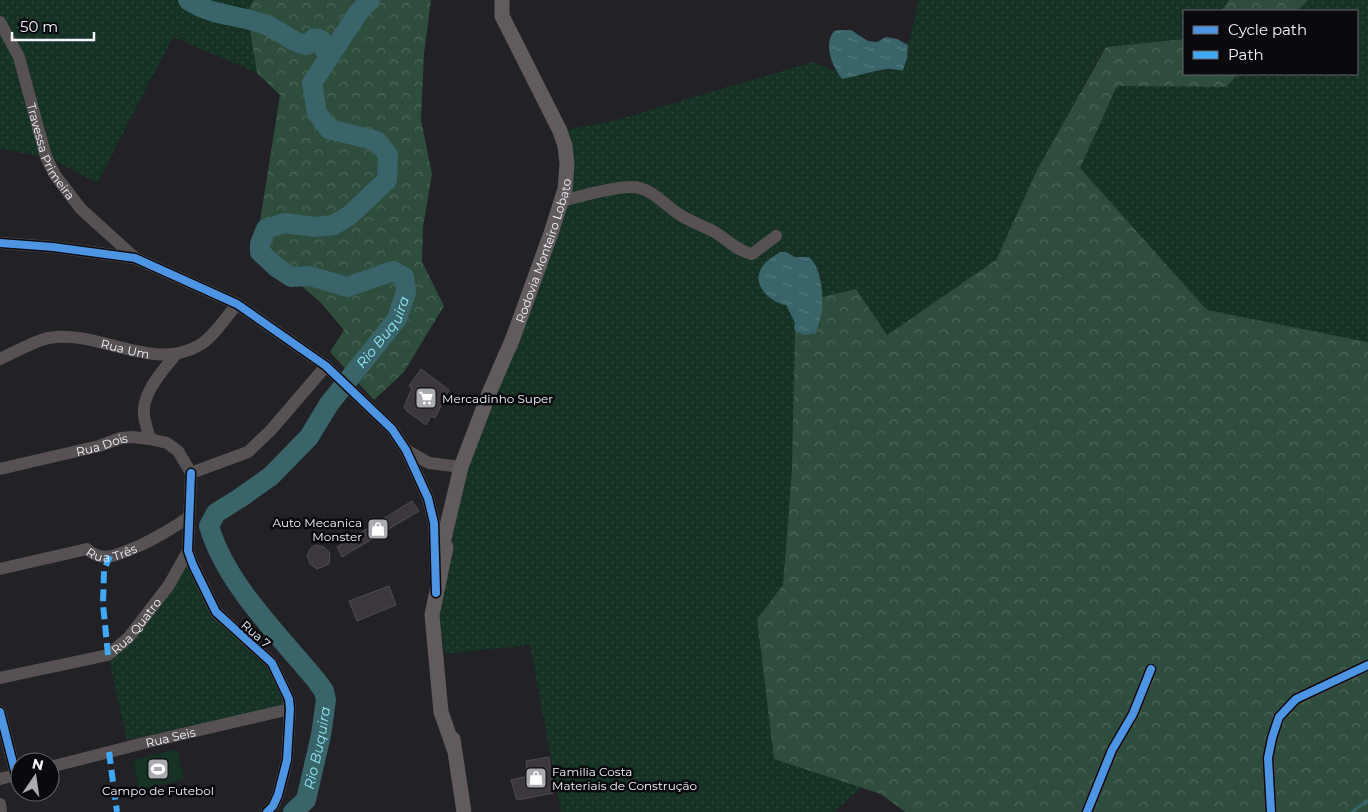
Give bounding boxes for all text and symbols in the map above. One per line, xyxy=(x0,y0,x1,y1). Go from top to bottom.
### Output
scale bar xyxy=(12,10,95,42)
legend xyxy=(1183,10,1358,75)
text: 50 m xyxy=(20,17,58,36)
text: Cycle path xyxy=(1228,20,1307,39)
text: Path xyxy=(1228,45,1264,64)
street label: Travessa Primeira xyxy=(24,101,78,202)
street label: Rodovia Monteiro Lobato xyxy=(512,178,573,325)
water label: Rio Buquira xyxy=(352,294,413,372)
street label: Rua Um xyxy=(99,335,151,361)
supermarket icon: Mercadinho Super xyxy=(414,386,438,410)
place label: Mercadinho Super xyxy=(442,391,553,406)
street label: Rua Dois xyxy=(74,430,129,459)
place label: Auto Mecanica Monster xyxy=(272,515,362,544)
shop icon: Auto Mecanica Monster xyxy=(366,517,390,541)
street label: Rua Três xyxy=(84,540,139,564)
street label: Rua Quatro xyxy=(108,595,164,657)
street label: Rua 7 xyxy=(238,617,274,651)
water label: Rio Buquira xyxy=(300,705,334,791)
street label: Rua Seis xyxy=(144,724,197,750)
north arrow xyxy=(10,752,60,802)
text: N xyxy=(30,754,45,774)
sports icon: Campo de Futebol xyxy=(146,757,170,781)
place label: Familia Costa Materiais de Construção xyxy=(552,764,697,793)
shop icon: Familia Costa Materiais de Construção xyxy=(524,766,548,790)
place label: Campo de Futebol xyxy=(102,783,214,798)

